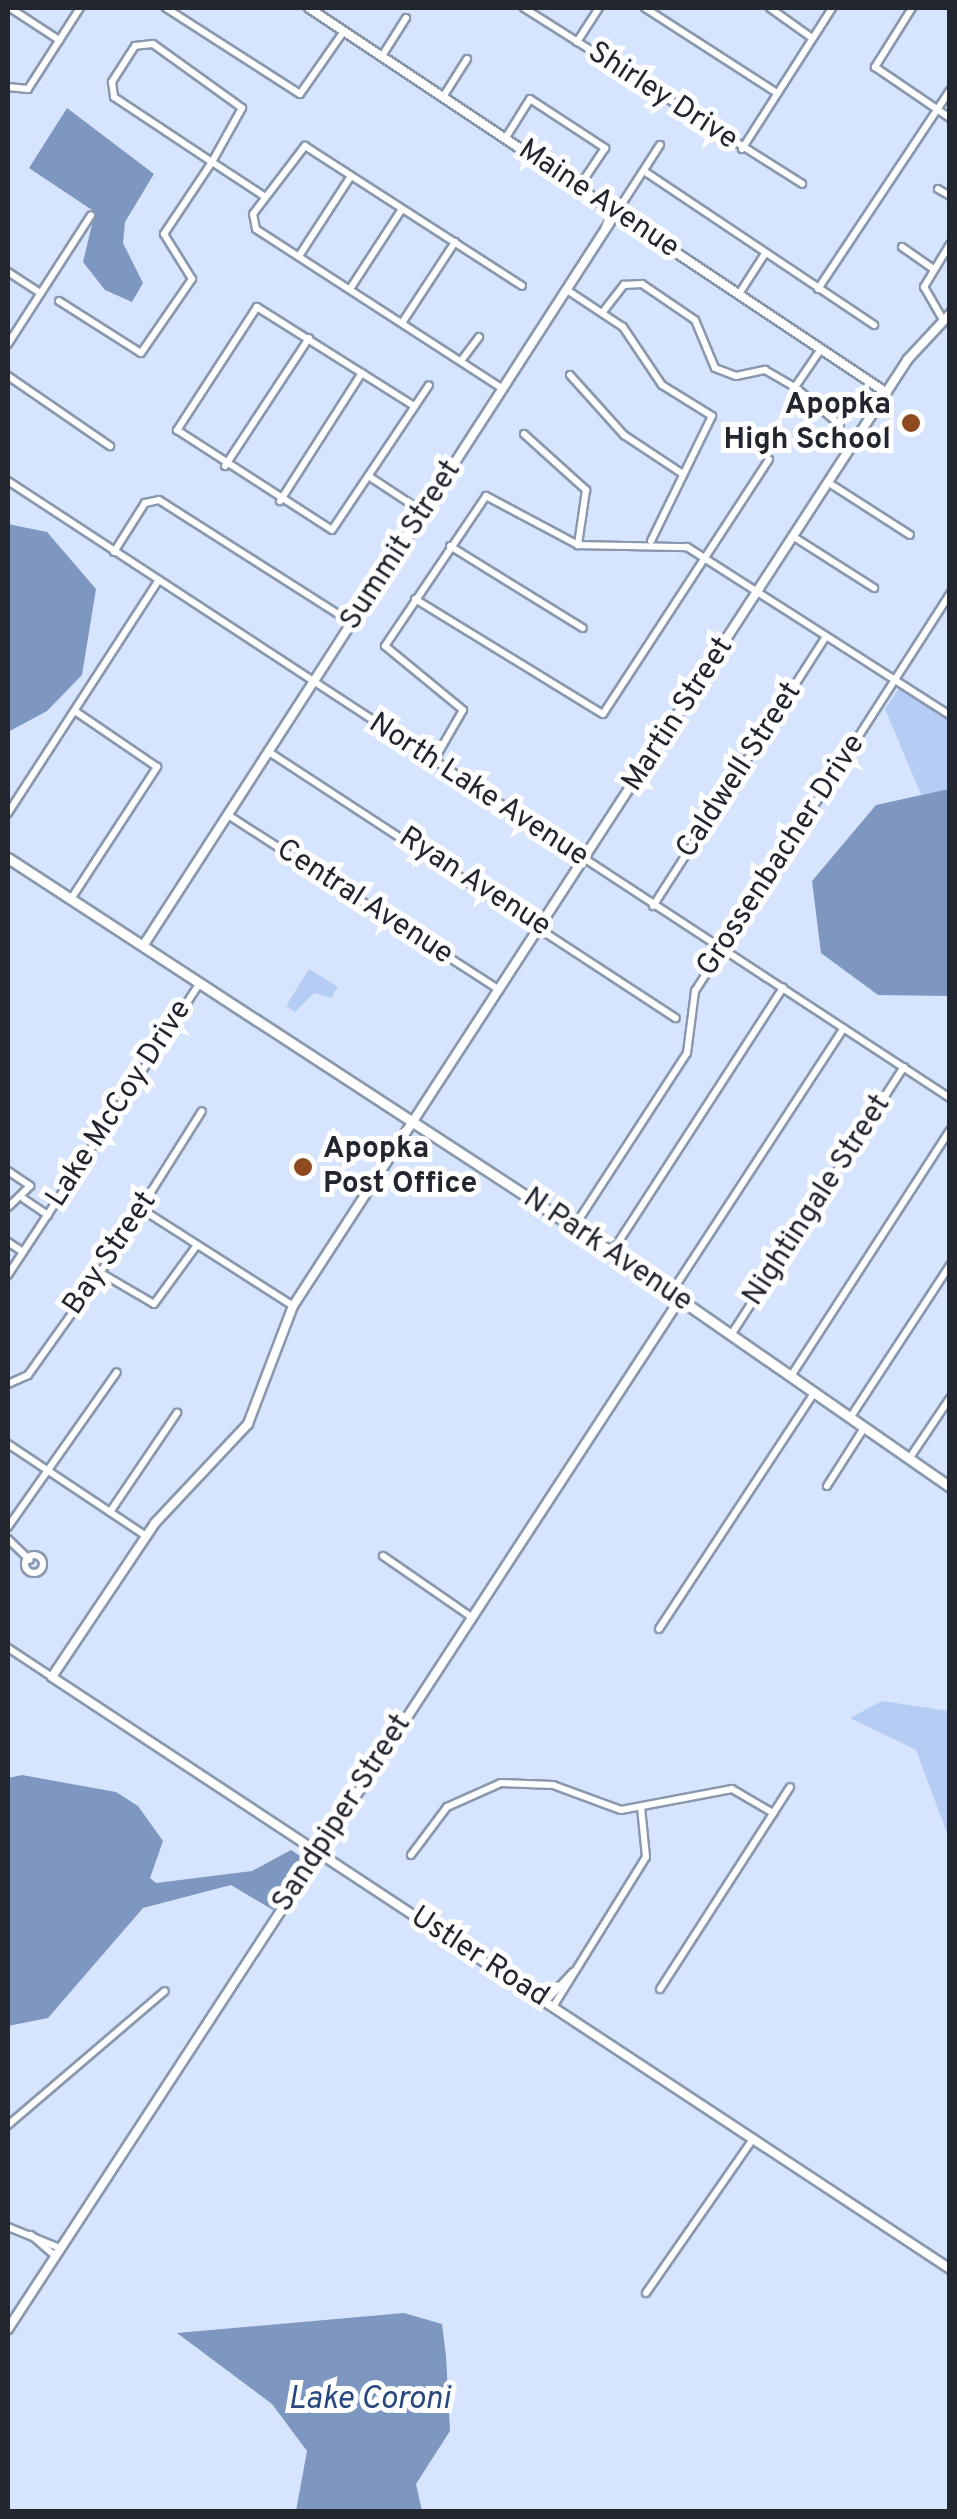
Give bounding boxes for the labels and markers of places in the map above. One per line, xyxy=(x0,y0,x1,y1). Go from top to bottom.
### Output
place label: Apopka High School xyxy=(723,388,891,458)
marker: Apopka High School xyxy=(900,412,922,434)
place label: Apopka Post Office xyxy=(323,1132,477,1202)
marker: Apopka Post Office xyxy=(292,1156,314,1178)

